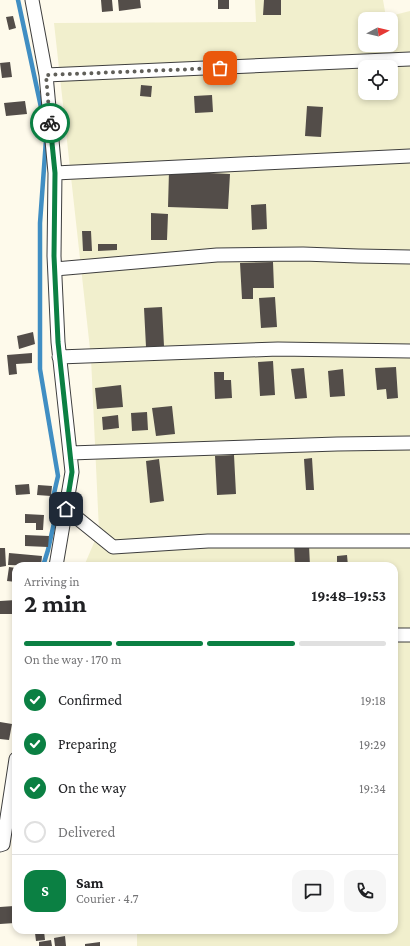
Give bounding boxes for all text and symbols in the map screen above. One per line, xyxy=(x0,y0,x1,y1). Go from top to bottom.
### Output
north arrow xyxy=(358,12,398,52)
map controls xyxy=(358,12,398,100)
pin xyxy=(203,51,237,85)
icon: bag xyxy=(209,57,231,79)
button: locate xyxy=(358,60,398,100)
courier xyxy=(30,103,70,143)
icon: bike xyxy=(39,112,61,134)
pin xyxy=(49,492,83,526)
icon: home xyxy=(55,498,77,520)
text: Arriving in xyxy=(24,574,80,589)
text: 19:48–19:53 xyxy=(312,588,386,604)
text: 2 min xyxy=(24,589,87,618)
text: On the way · 170 m xyxy=(24,652,121,667)
icon: check xyxy=(24,689,46,711)
text: Confirmed xyxy=(58,692,122,708)
text: 19:18 xyxy=(361,693,386,708)
icon: check xyxy=(24,733,46,755)
text: Preparing xyxy=(58,736,117,752)
text: 19:29 xyxy=(359,737,386,752)
icon: check xyxy=(24,777,46,799)
text: On the way xyxy=(58,780,126,796)
text: 19:34 xyxy=(359,781,386,796)
text: Delivered xyxy=(58,824,115,840)
button: chat xyxy=(292,870,334,912)
button: phone xyxy=(344,870,386,912)
text: Sam xyxy=(76,875,104,891)
text: S xyxy=(41,883,49,899)
text: Courier · 4.7 xyxy=(76,891,139,906)

